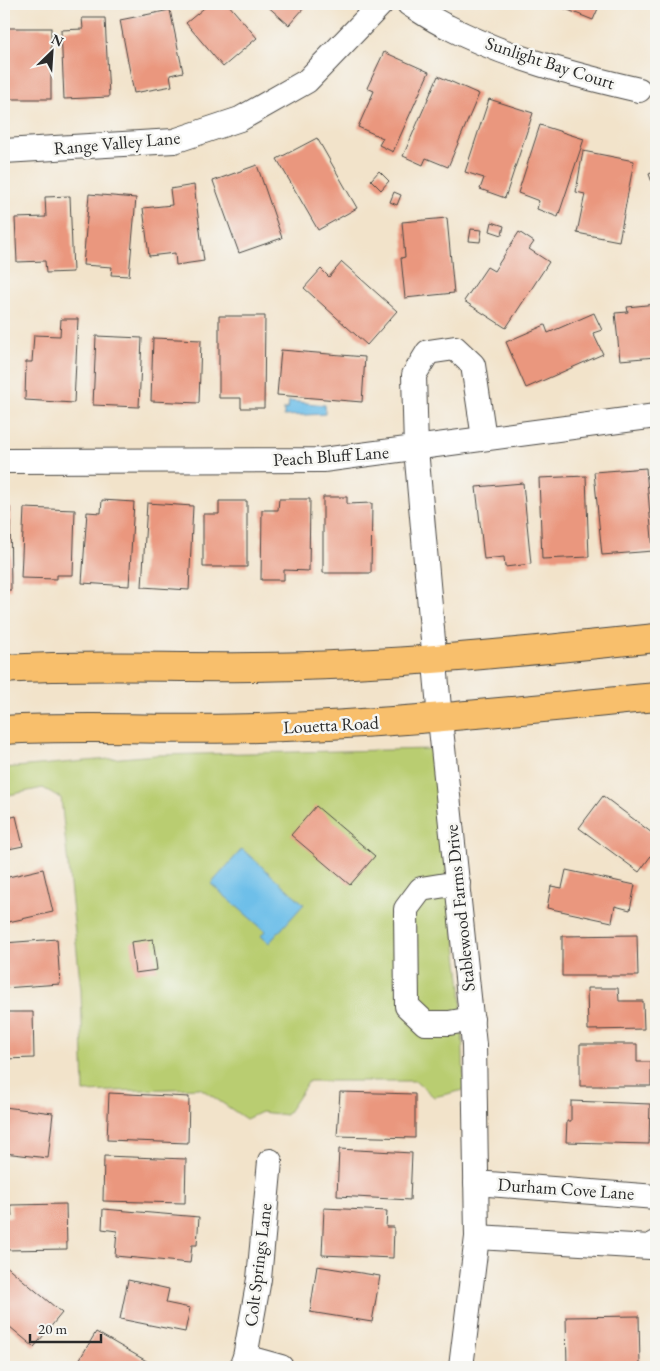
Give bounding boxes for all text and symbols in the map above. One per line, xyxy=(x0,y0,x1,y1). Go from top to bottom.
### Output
north arrow xyxy=(28,28,78,78)
text: N xyxy=(49,30,67,51)
street label: Sunlight Bay Court xyxy=(483,31,618,94)
street label: Range Valley Lane xyxy=(53,126,181,159)
street label: Peach Bluff Lane xyxy=(272,440,390,471)
street label: Louetta Road xyxy=(283,710,380,738)
street label: Stablewood Farms Drive xyxy=(439,823,480,993)
street label: Durham Cove Lane xyxy=(497,1172,635,1205)
street label: Colt Springs Lane xyxy=(239,1202,276,1328)
scale bar xyxy=(30,1311,101,1343)
text: 20 m xyxy=(38,1319,67,1338)

